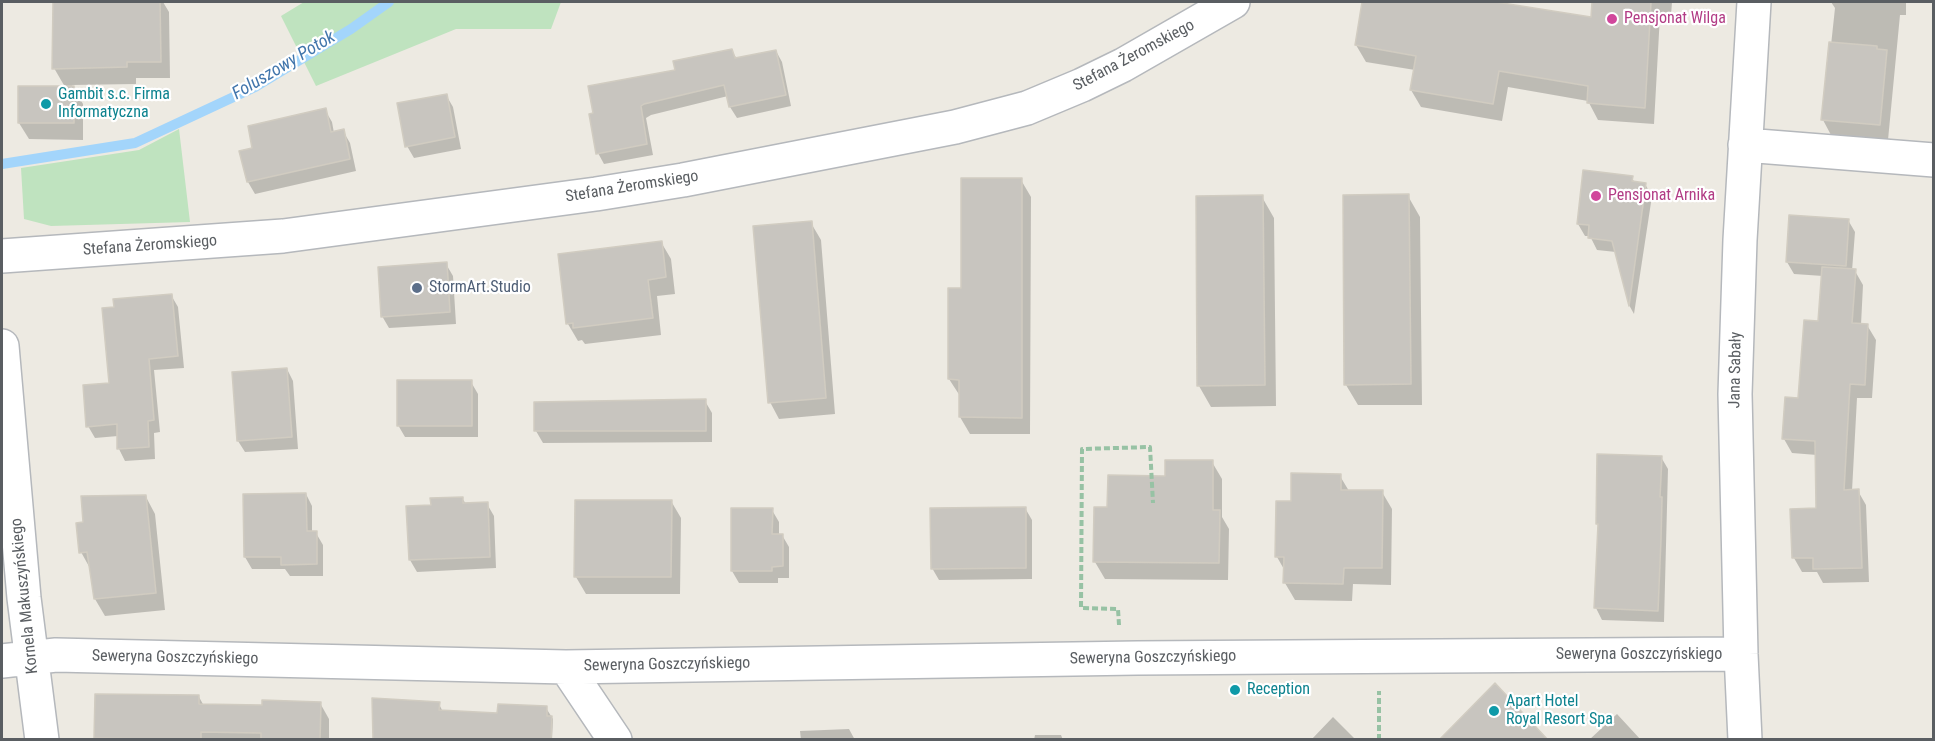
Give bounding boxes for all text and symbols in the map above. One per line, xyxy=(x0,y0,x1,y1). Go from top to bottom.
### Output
place label: Pensjonat Wilga xyxy=(1624,9,1726,29)
marker: Pensjonat Wilga xyxy=(1605,12,1619,26)
street label: Stefana Żeromskiego xyxy=(1070,16,1198,96)
water label: Foluszowy Potok xyxy=(229,27,339,105)
place label: Gambit s.c. Firma Informatyczna xyxy=(58,85,170,123)
marker: Gambit s.c. Firma Informatyczna xyxy=(39,97,53,111)
street label: Stefana Żeromskiego xyxy=(564,167,700,207)
place label: Pensjonat Arnika xyxy=(1608,186,1715,206)
marker: Pensjonat Arnika xyxy=(1589,189,1603,203)
street label: Stefana Żeromskiego xyxy=(82,232,218,260)
place label: StormArt.Studio xyxy=(429,278,531,298)
marker: StormArt.Studio xyxy=(410,281,424,295)
street label: Jana Sabały xyxy=(1726,332,1746,408)
street label: Kornela Makuszyńskiego xyxy=(7,517,43,675)
street label: Seweryna Goszczyńskiego xyxy=(1556,645,1722,665)
street label: Seweryna Goszczyńskiego xyxy=(92,647,258,669)
street label: Seweryna Goszczyńskiego xyxy=(1070,647,1236,669)
street label: Seweryna Goszczyńskiego xyxy=(584,654,750,676)
place label: Reception xyxy=(1247,680,1310,700)
marker: Reception xyxy=(1228,683,1242,697)
place label: Apart Hotel Royal Resort Spa xyxy=(1506,692,1613,730)
marker: Apart Hotel Royal Resort Spa xyxy=(1487,704,1501,718)

